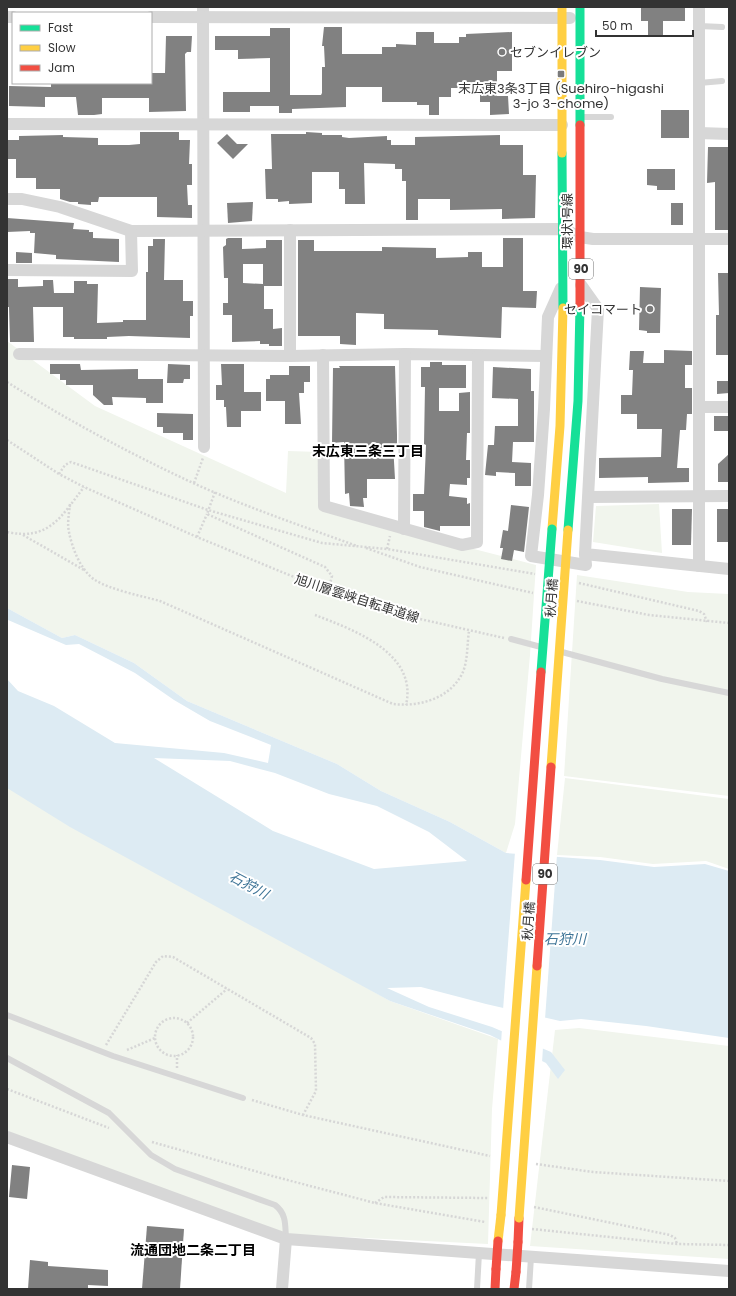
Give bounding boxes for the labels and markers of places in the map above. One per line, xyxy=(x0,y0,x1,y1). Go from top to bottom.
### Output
place label: セブンイレブン xyxy=(510,43,601,62)
marker: セブンイレブン xyxy=(497,47,507,57)
marker: 末広東3条3丁目 (Suehiro-higashi 3-jo 3-chome) xyxy=(556,69,566,79)
place label: 末広東3条3丁目 (Suehiro-higashi 3-jo 3-chome) xyxy=(458,79,664,113)
place label: セイコマート xyxy=(564,300,642,319)
marker: セイコマート xyxy=(645,304,655,314)

